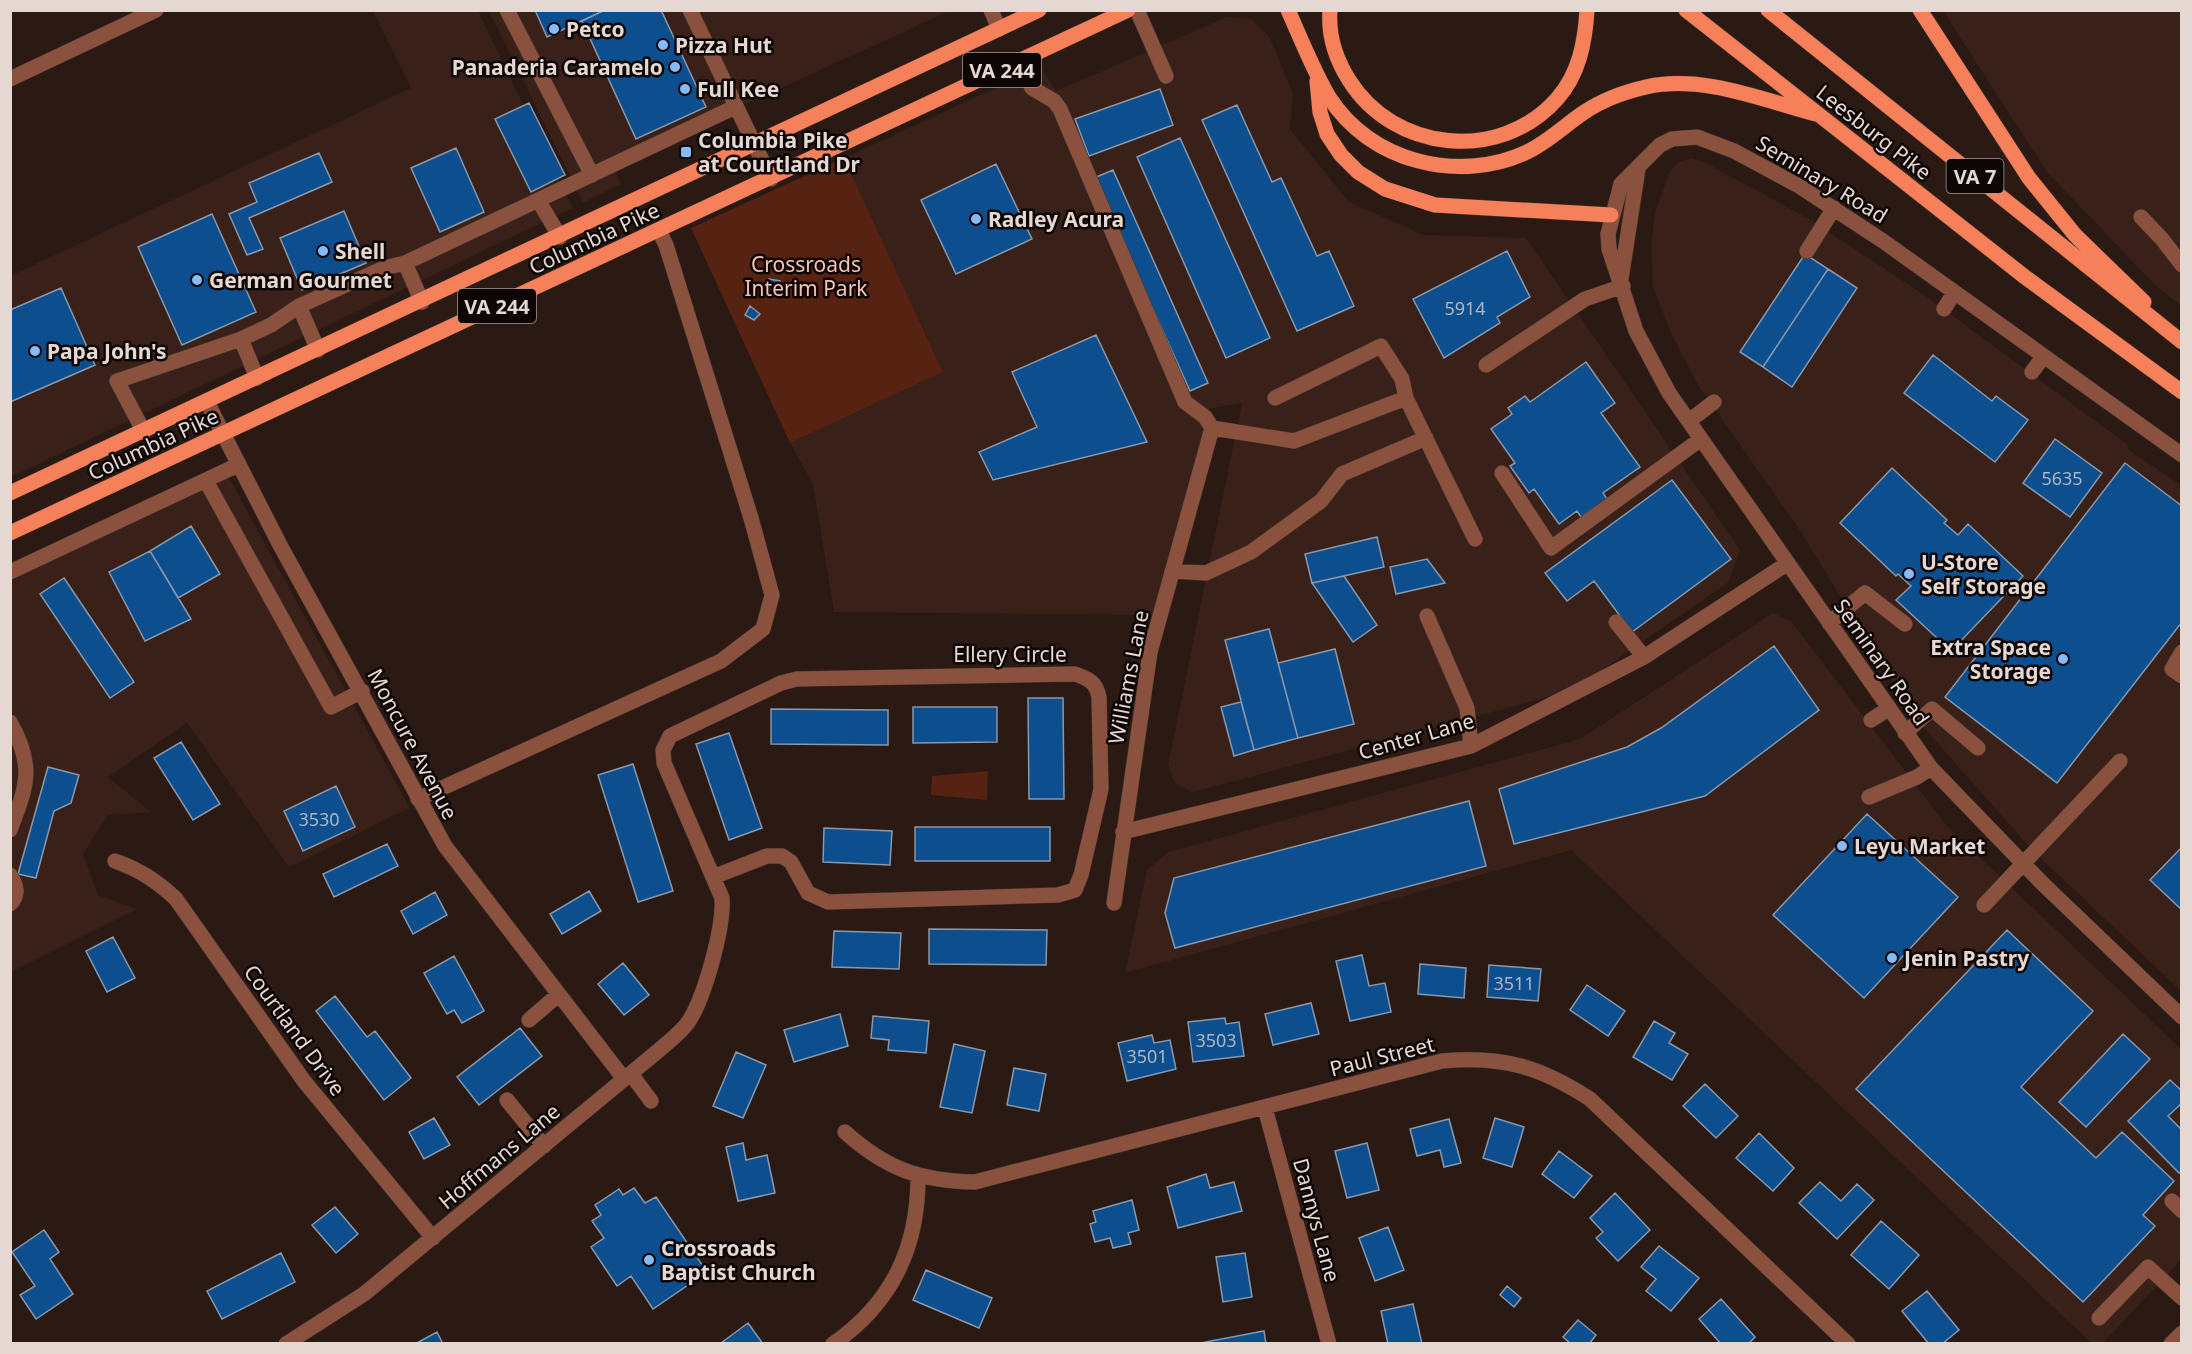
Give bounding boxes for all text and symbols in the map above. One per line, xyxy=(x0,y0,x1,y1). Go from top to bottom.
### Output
place label: Petco xyxy=(566,15,625,43)
marker: Petco xyxy=(547,22,561,36)
place label: Pizza Hut xyxy=(675,31,772,59)
marker: Pizza Hut xyxy=(656,38,670,52)
place label: Panaderia Caramelo xyxy=(452,53,663,81)
road number: VA 244 xyxy=(963,53,1041,87)
marker: Panaderia Caramelo xyxy=(668,60,682,74)
place label: Full Kee xyxy=(697,75,779,103)
street label: Leesburg Pike xyxy=(1811,78,1937,186)
marker: Full Kee xyxy=(678,82,692,96)
place label: Columbia Pike at Courtland Dr xyxy=(698,126,861,178)
street label: Seminary Road xyxy=(1751,129,1893,229)
marker: Columbia Pike at Courtland Dr xyxy=(679,145,693,159)
road number: VA 7 xyxy=(1946,159,2004,193)
street label: Columbia Pike xyxy=(524,196,664,280)
place label: Radley Acura xyxy=(988,205,1124,233)
marker: Radley Acura xyxy=(969,212,983,226)
place label: Shell xyxy=(335,237,385,265)
marker: Shell xyxy=(316,244,330,258)
park label: Crossroads Interim Park xyxy=(744,250,868,302)
place label: German Gourmet xyxy=(209,266,392,294)
marker: German Gourmet xyxy=(190,273,204,287)
road number: VA 244 xyxy=(458,289,536,323)
house number: 5914 xyxy=(1444,296,1486,320)
place label: Papa John's xyxy=(47,337,167,365)
marker: Papa John's xyxy=(28,344,42,358)
street label: Columbia Pike xyxy=(83,402,223,486)
house number: 5635 xyxy=(2041,466,2083,490)
place label: U-Store Self Storage xyxy=(1921,548,2046,600)
marker: U-Store Self Storage xyxy=(1902,567,1916,581)
street label: Seminary Road xyxy=(1828,593,1936,731)
street label: Williams Lane xyxy=(1101,608,1155,746)
place label: Extra Space Storage xyxy=(1930,633,2051,685)
street label: Ellery Circle xyxy=(953,640,1067,668)
marker: Extra Space Storage xyxy=(2056,652,2070,666)
street label: Moncure Avenue xyxy=(361,664,465,824)
street label: Center Lane xyxy=(1355,706,1477,766)
house number: 3530 xyxy=(298,807,340,831)
place label: Leyu Market xyxy=(1854,832,1985,860)
marker: Leyu Market xyxy=(1835,839,1849,853)
place label: Jenin Pastry xyxy=(1902,944,2029,972)
marker: Jenin Pastry xyxy=(1885,951,1899,965)
street label: Courtland Drive xyxy=(238,959,352,1101)
house number: 3511 xyxy=(1493,971,1535,995)
house number: 3503 xyxy=(1195,1028,1237,1052)
street label: Paul Street xyxy=(1327,1029,1438,1083)
house number: 3501 xyxy=(1126,1044,1168,1068)
street label: Hoffmans Lane xyxy=(432,1097,566,1215)
street label: Dannys Lane xyxy=(1287,1155,1347,1285)
place label: Crossroads Baptist Church xyxy=(661,1234,816,1286)
marker: Crossroads Baptist Church xyxy=(642,1253,656,1267)

